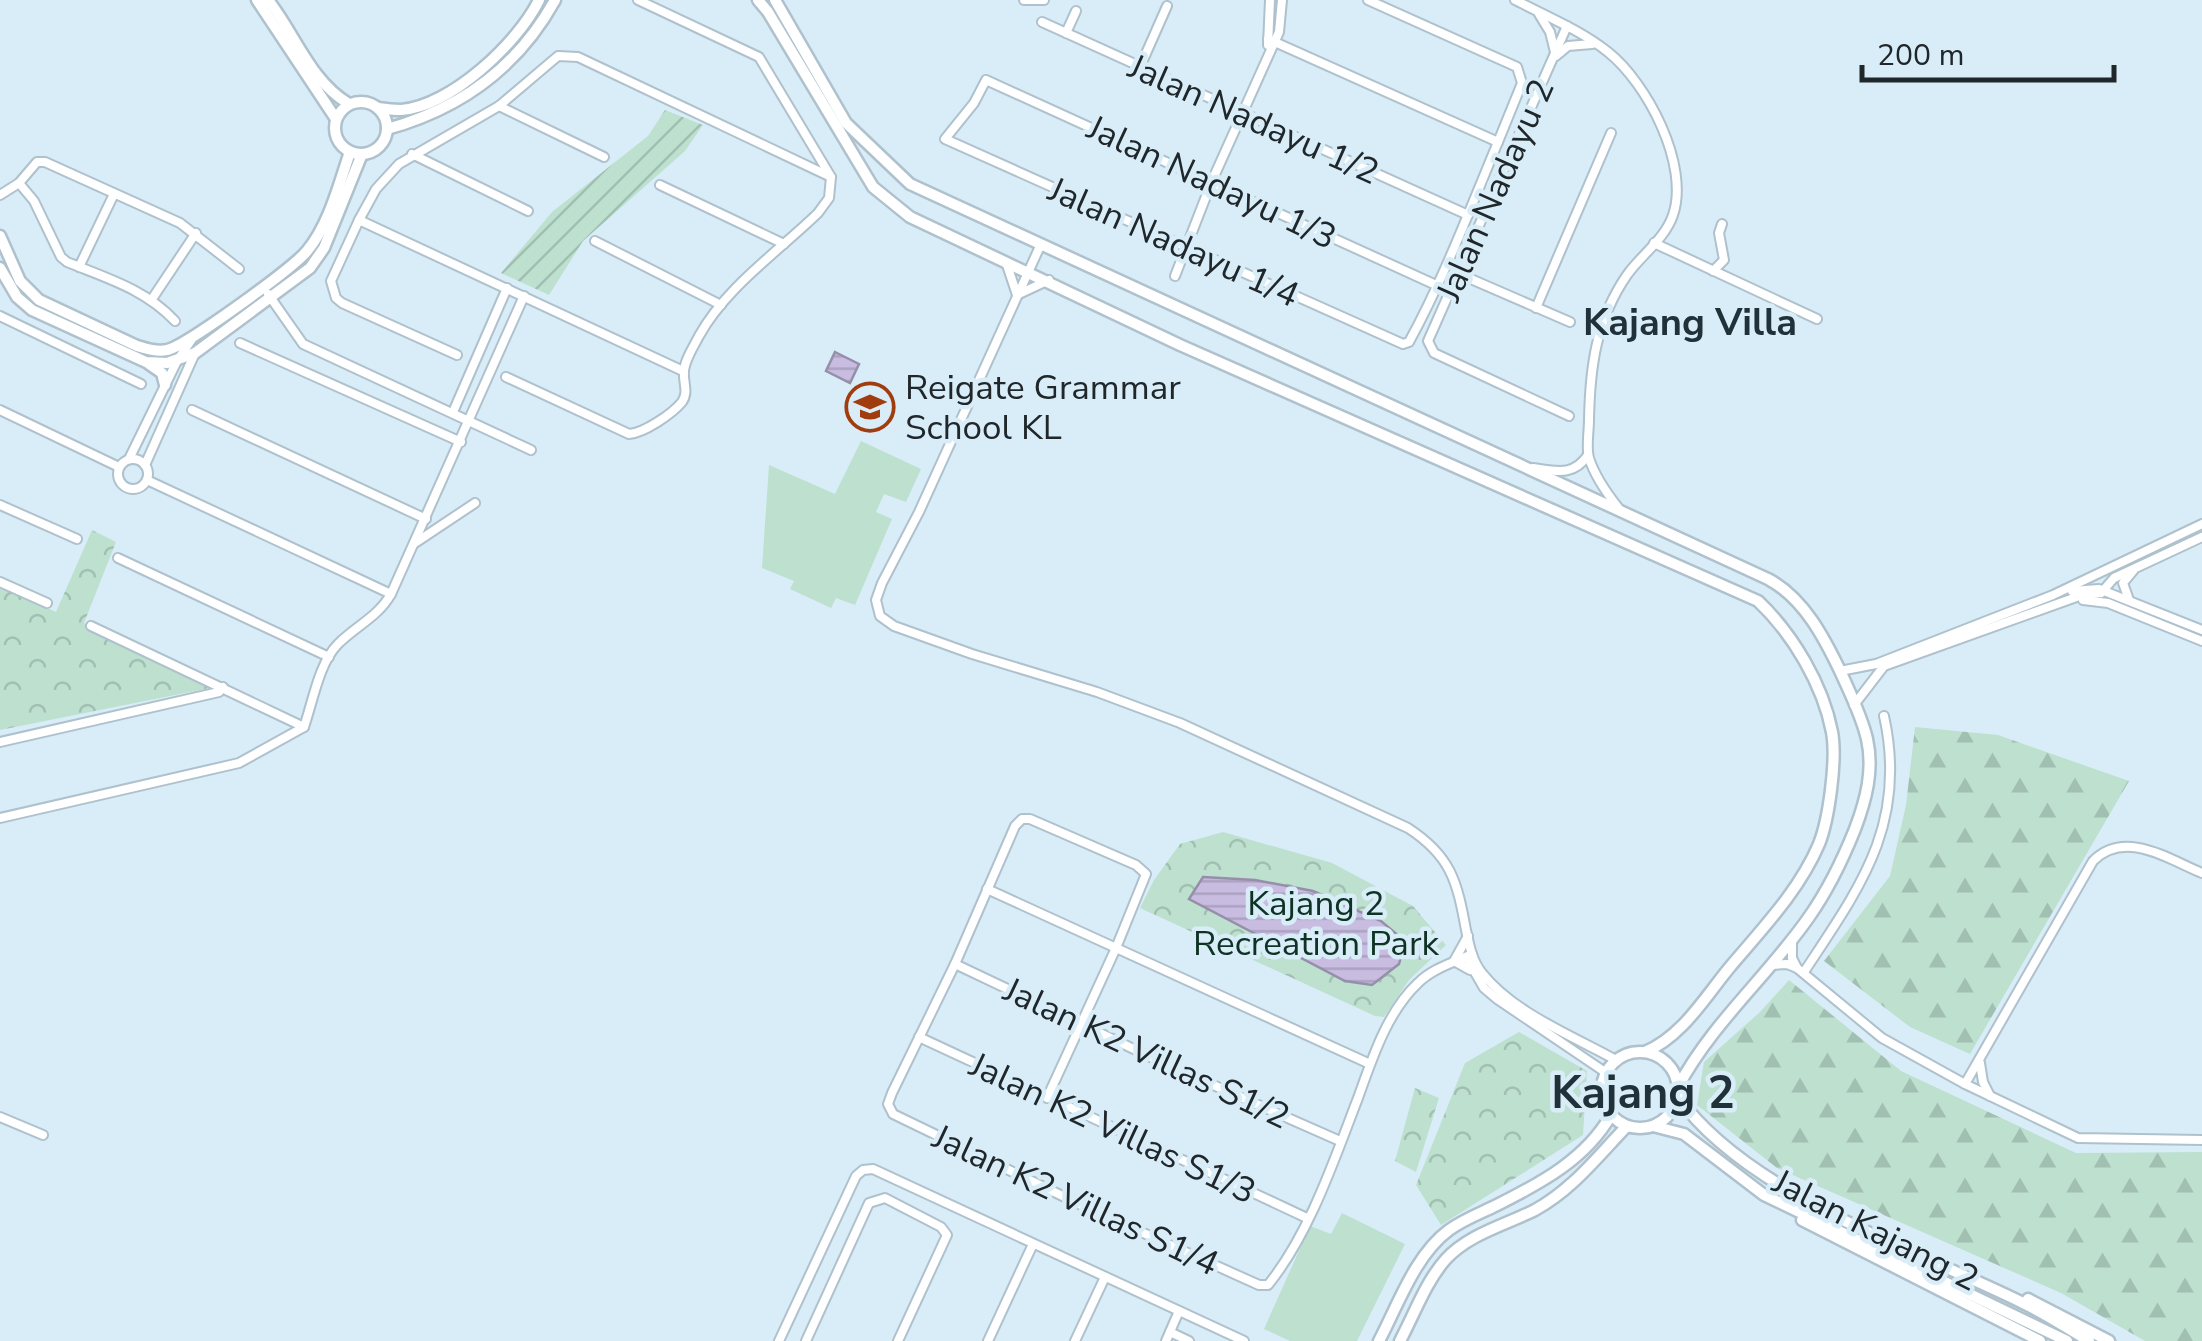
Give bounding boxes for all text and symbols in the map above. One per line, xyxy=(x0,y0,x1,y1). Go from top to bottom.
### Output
scale bar xyxy=(1862,20,2114,82)
text: 200 m xyxy=(1877,35,1964,76)
street label: Jalan Nadayu 1/2 xyxy=(1120,43,1386,196)
street label: Jalan Nadayu 2 xyxy=(1425,72,1565,310)
street label: Jalan Nadayu 1/3 xyxy=(1079,104,1344,261)
street label: Jalan Nadayu 1/4 xyxy=(1040,166,1306,319)
district label: Kajang Villa xyxy=(1583,297,1797,348)
place label: Reigate Grammar School KL xyxy=(905,364,1181,451)
school or university icon: Reigate Grammar School KL xyxy=(844,381,896,433)
park label: Kajang 2 Recreation Park xyxy=(1193,880,1439,967)
street label: Jalan K2 Villas S1/2 xyxy=(995,966,1297,1140)
street label: Jalan K2 Villas S1/3 xyxy=(961,1041,1263,1215)
district label: Kajang 2 xyxy=(1551,1063,1735,1124)
street label: Jalan K2 Villas S1/4 xyxy=(924,1113,1226,1287)
street label: Jalan Kajang 2 xyxy=(1764,1158,1987,1303)

